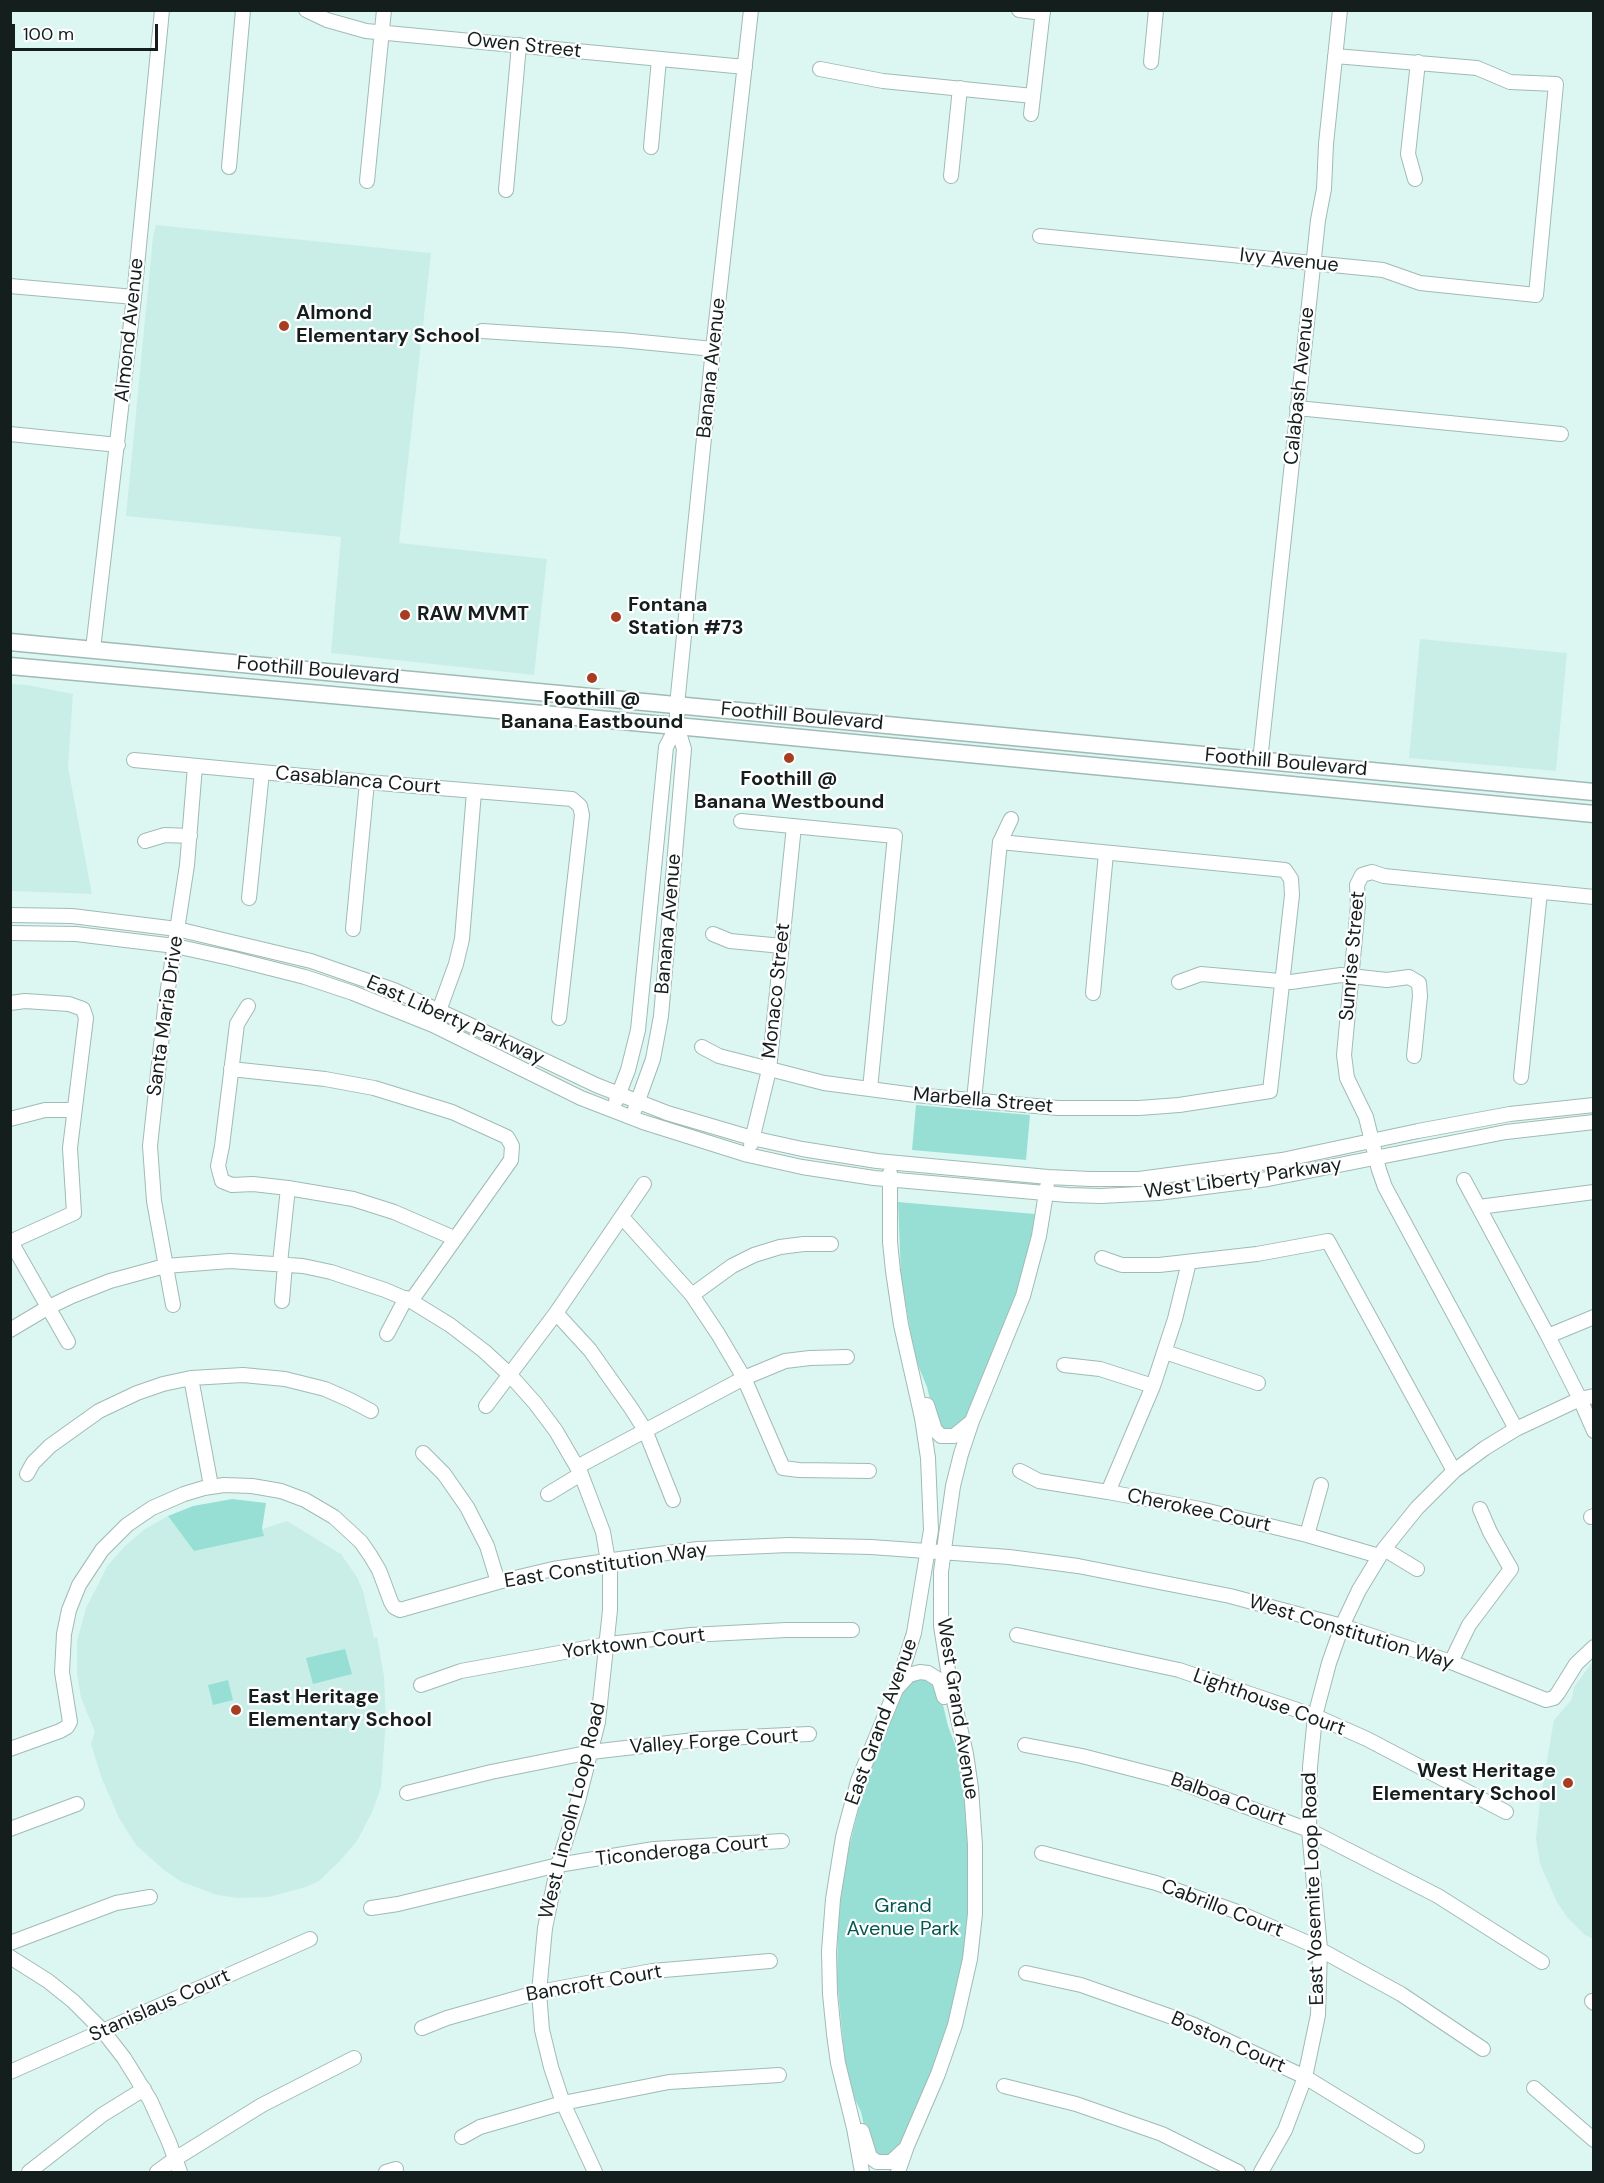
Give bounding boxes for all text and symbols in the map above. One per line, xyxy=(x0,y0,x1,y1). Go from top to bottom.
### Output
scale bar xyxy=(15,12,160,50)
text: 100 m xyxy=(23,22,74,46)
street label: Owen Street xyxy=(465,28,583,64)
street label: Ivy Avenue xyxy=(1238,244,1340,278)
street label: Almond Avenue xyxy=(111,257,149,403)
street label: Banana Avenue xyxy=(693,297,731,439)
place label: Almond Elementary School xyxy=(296,302,480,349)
street label: Calabash Avenue xyxy=(1280,306,1320,466)
marker: Almond Elementary School xyxy=(277,319,291,333)
place label: Fontana Station #73 xyxy=(628,594,743,641)
place label: RAW MVMT xyxy=(417,603,529,627)
marker: RAW MVMT xyxy=(398,608,412,622)
marker: Fontana Station #73 xyxy=(609,610,623,624)
street label: Foothill Boulevard xyxy=(236,652,400,690)
marker: Foothill @ Banana Eastbound xyxy=(585,671,599,685)
place label: Foothill @ Banana Eastbound xyxy=(501,688,683,735)
street label: Foothill Boulevard xyxy=(720,698,884,736)
street label: Foothill Boulevard xyxy=(1204,744,1368,782)
marker: Foothill @ Banana Westbound xyxy=(782,751,796,765)
street label: Casablanca Court xyxy=(274,762,442,800)
place label: Foothill @ Banana Westbound xyxy=(694,768,884,815)
street label: Banana Avenue xyxy=(651,853,687,995)
street label: Sunrise Street xyxy=(1335,890,1371,1022)
street label: Monaco Street xyxy=(758,922,796,1060)
street label: Santa Maria Drive xyxy=(143,934,189,1098)
street label: East Liberty Parkway xyxy=(362,971,548,1071)
street label: Marbella Street xyxy=(912,1083,1054,1119)
street label: West Liberty Parkway xyxy=(1143,1153,1343,1205)
street label: Cherokee Court xyxy=(1125,1484,1273,1538)
street label: East Constitution Way xyxy=(503,1538,709,1594)
street label: West Constitution Way xyxy=(1246,1590,1456,1676)
street label: West Grand Avenue xyxy=(931,1617,983,1801)
street label: Yorktown Court xyxy=(561,1623,707,1665)
street label: East Grand Avenue xyxy=(841,1635,923,1809)
street label: Lighthouse Court xyxy=(1190,1664,1348,1742)
place label: East Heritage Elementary School xyxy=(248,1686,432,1733)
street label: West Lincoln Loop Road xyxy=(534,1700,612,1922)
marker: East Heritage Elementary School xyxy=(229,1703,243,1717)
street label: Valley Forge Court xyxy=(629,1724,799,1760)
place label: West Heritage Elementary School xyxy=(1372,1760,1556,1807)
street label: Balboa Court xyxy=(1167,1768,1289,1832)
street label: East Yosemite Loop Road xyxy=(1298,1772,1330,2006)
marker: West Heritage Elementary School xyxy=(1561,1776,1575,1790)
street label: Ticonderoga Court xyxy=(595,1830,769,1872)
street label: Cabrillo Court xyxy=(1158,1875,1286,1943)
park label: Grand Avenue Park xyxy=(847,1895,959,1942)
street label: Bancroft Court xyxy=(524,1960,664,2008)
street label: Stanislaus Court xyxy=(86,1964,234,2048)
street label: Boston Court xyxy=(1167,2007,1289,2079)

